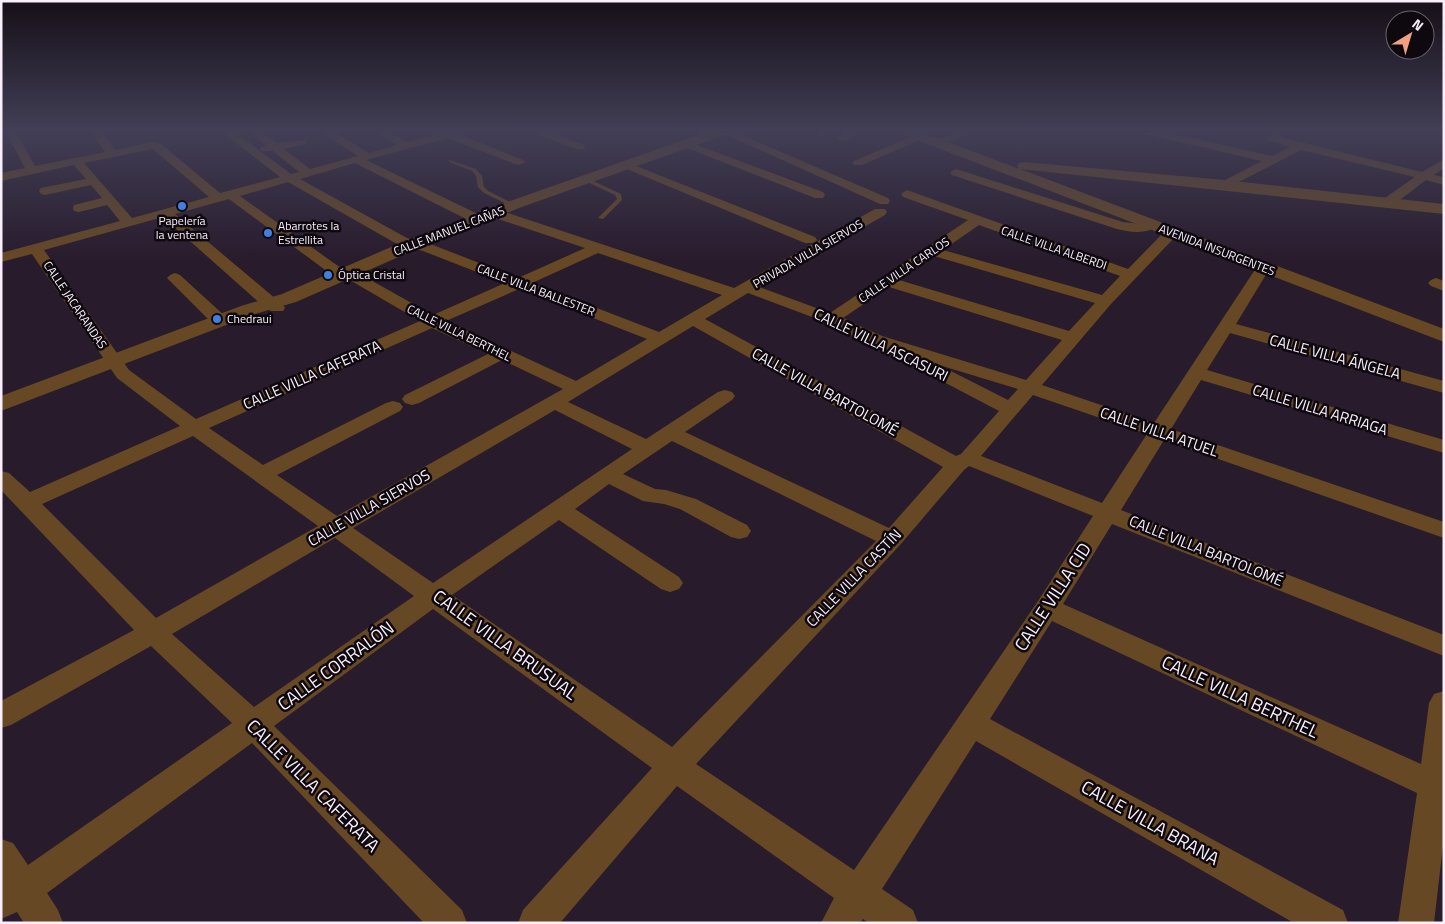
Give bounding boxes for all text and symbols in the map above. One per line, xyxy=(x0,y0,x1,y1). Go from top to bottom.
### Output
north arrow xyxy=(1385,10,1435,60)
text: N xyxy=(1408,13,1429,36)
marker: Papelería la ventena xyxy=(176,200,188,212)
street label: CALLE MANUEL CAÑAS xyxy=(390,201,507,261)
place label: Papelería la ventena xyxy=(156,211,208,244)
street label: PRIVADA VILLA SIERVOS xyxy=(749,214,866,293)
place label: Abarrotes la Estrellita xyxy=(278,216,339,249)
street label: AVENIDA INSURGENTES xyxy=(1156,219,1278,280)
street label: CALLE VILLA ALBERDI xyxy=(999,221,1110,275)
marker: Abarrotes la Estrellita xyxy=(262,227,274,239)
street label: CALLE VILLA CARLOS xyxy=(854,232,953,307)
street label: CALLE JACARANDAS xyxy=(39,257,112,352)
street label: CALLE VILLA BALLESTER xyxy=(474,258,598,321)
place label: Óptica Cristal xyxy=(338,265,405,284)
marker: Óptica Cristal xyxy=(322,269,334,281)
street label: CALLE VILLA BERTHEL xyxy=(404,299,515,366)
street label: CALLE VILLA ASCASURI xyxy=(810,302,952,387)
place label: Chedraui xyxy=(227,309,272,328)
marker: Chedraui xyxy=(211,313,223,325)
street label: CALLE VILLA ÁNGELA xyxy=(1267,328,1403,385)
street label: CALLE VILLA CAFERATA xyxy=(239,334,385,415)
street label: CALLE VILLA BARTOLOMÉ xyxy=(748,342,903,441)
street label: CALLE VILLA ARRIAGA xyxy=(1250,378,1391,441)
street label: CALLE VILLA ATUEL xyxy=(1097,401,1221,462)
street label: CALLE VILLA SIERVOS xyxy=(303,463,434,552)
street label: CALLE VILLA BARTOLOMÉ xyxy=(1126,509,1287,592)
street label: CALLE VILLA CASTÍN xyxy=(801,523,907,632)
street label: CALLE VILLA CID xyxy=(1007,537,1098,656)
street label: CALLE VILLA BRUSUAL xyxy=(427,583,583,707)
street label: CALLE CORRALÓN xyxy=(272,614,400,717)
street label: CALLE VILLA BERTHEL xyxy=(1157,648,1324,745)
street label: CALLE VILLA CAFERATA xyxy=(241,713,386,859)
street label: CALLE VILLA BRANA xyxy=(1076,773,1224,872)

